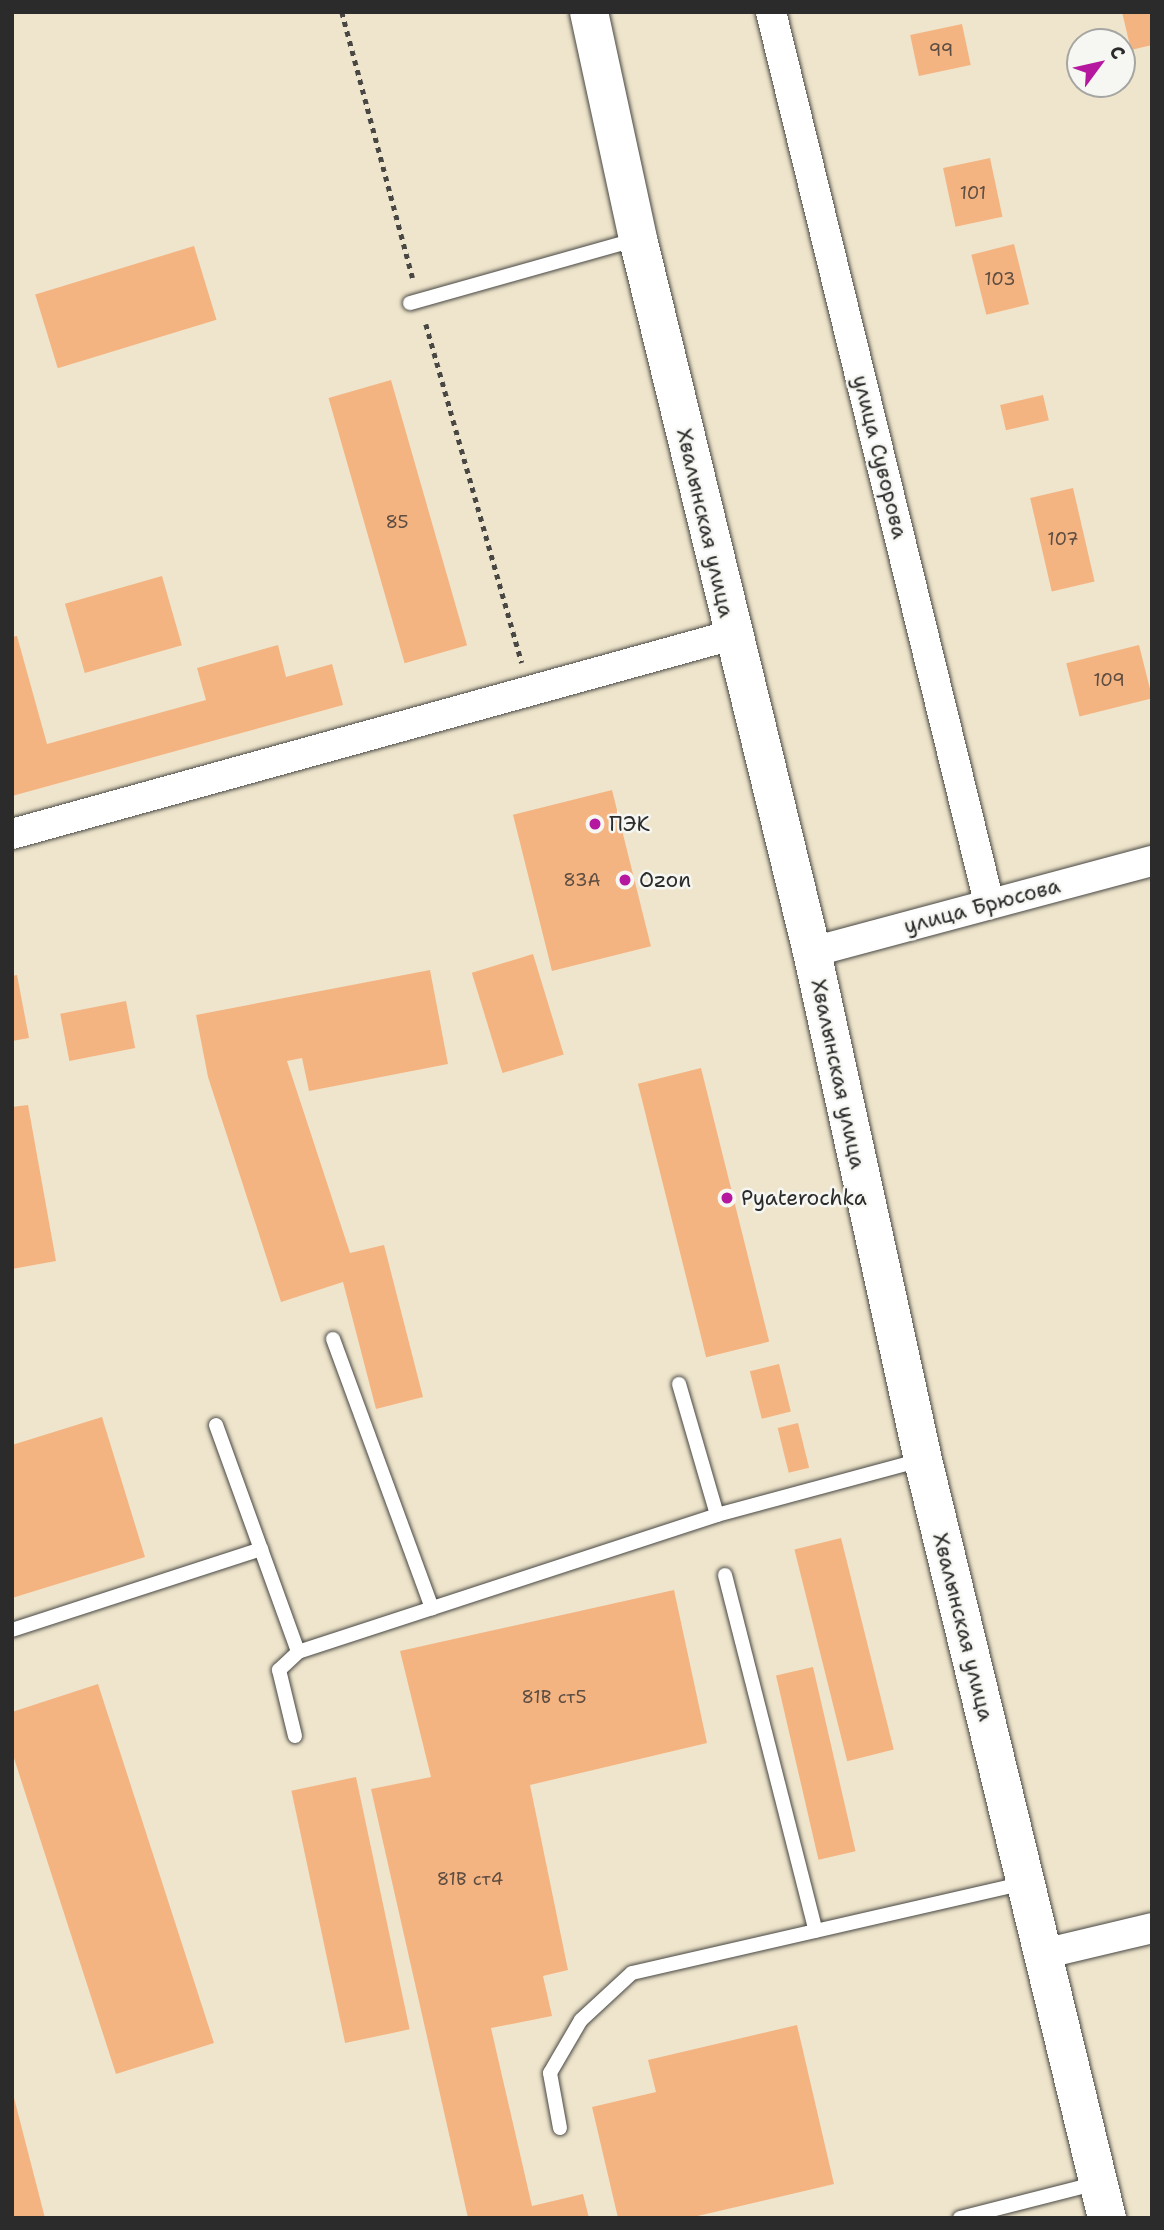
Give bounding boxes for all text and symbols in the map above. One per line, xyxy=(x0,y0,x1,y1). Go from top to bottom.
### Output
north arrow xyxy=(1066,28,1136,98)
house number: 99 xyxy=(929,39,953,61)
text: С xyxy=(1104,41,1131,64)
house number: 101 xyxy=(960,182,986,204)
house number: 103 xyxy=(984,268,1016,290)
street label: улица Суворова xyxy=(848,373,912,541)
street label: Хвалынская улица xyxy=(671,426,739,620)
house number: 85 xyxy=(385,511,409,533)
house number: 107 xyxy=(1047,528,1079,550)
house number: 109 xyxy=(1093,669,1125,691)
place label: ПЭК xyxy=(609,811,650,837)
marker: ПЭК xyxy=(587,816,603,832)
place label: Ozon xyxy=(639,867,691,893)
house number: 83А xyxy=(563,869,601,891)
marker: Ozon xyxy=(617,872,633,888)
street label: улица Брюсова xyxy=(901,873,1063,939)
street label: Хвалынская улица xyxy=(806,977,870,1171)
place label: Pyaterochka xyxy=(741,1185,867,1211)
marker: Pyaterochka xyxy=(719,1190,735,1206)
street label: Хвалынская улица xyxy=(927,1530,999,1724)
house number: 81В ст5 xyxy=(521,1686,587,1708)
house number: 81В ст4 xyxy=(437,1868,503,1890)

